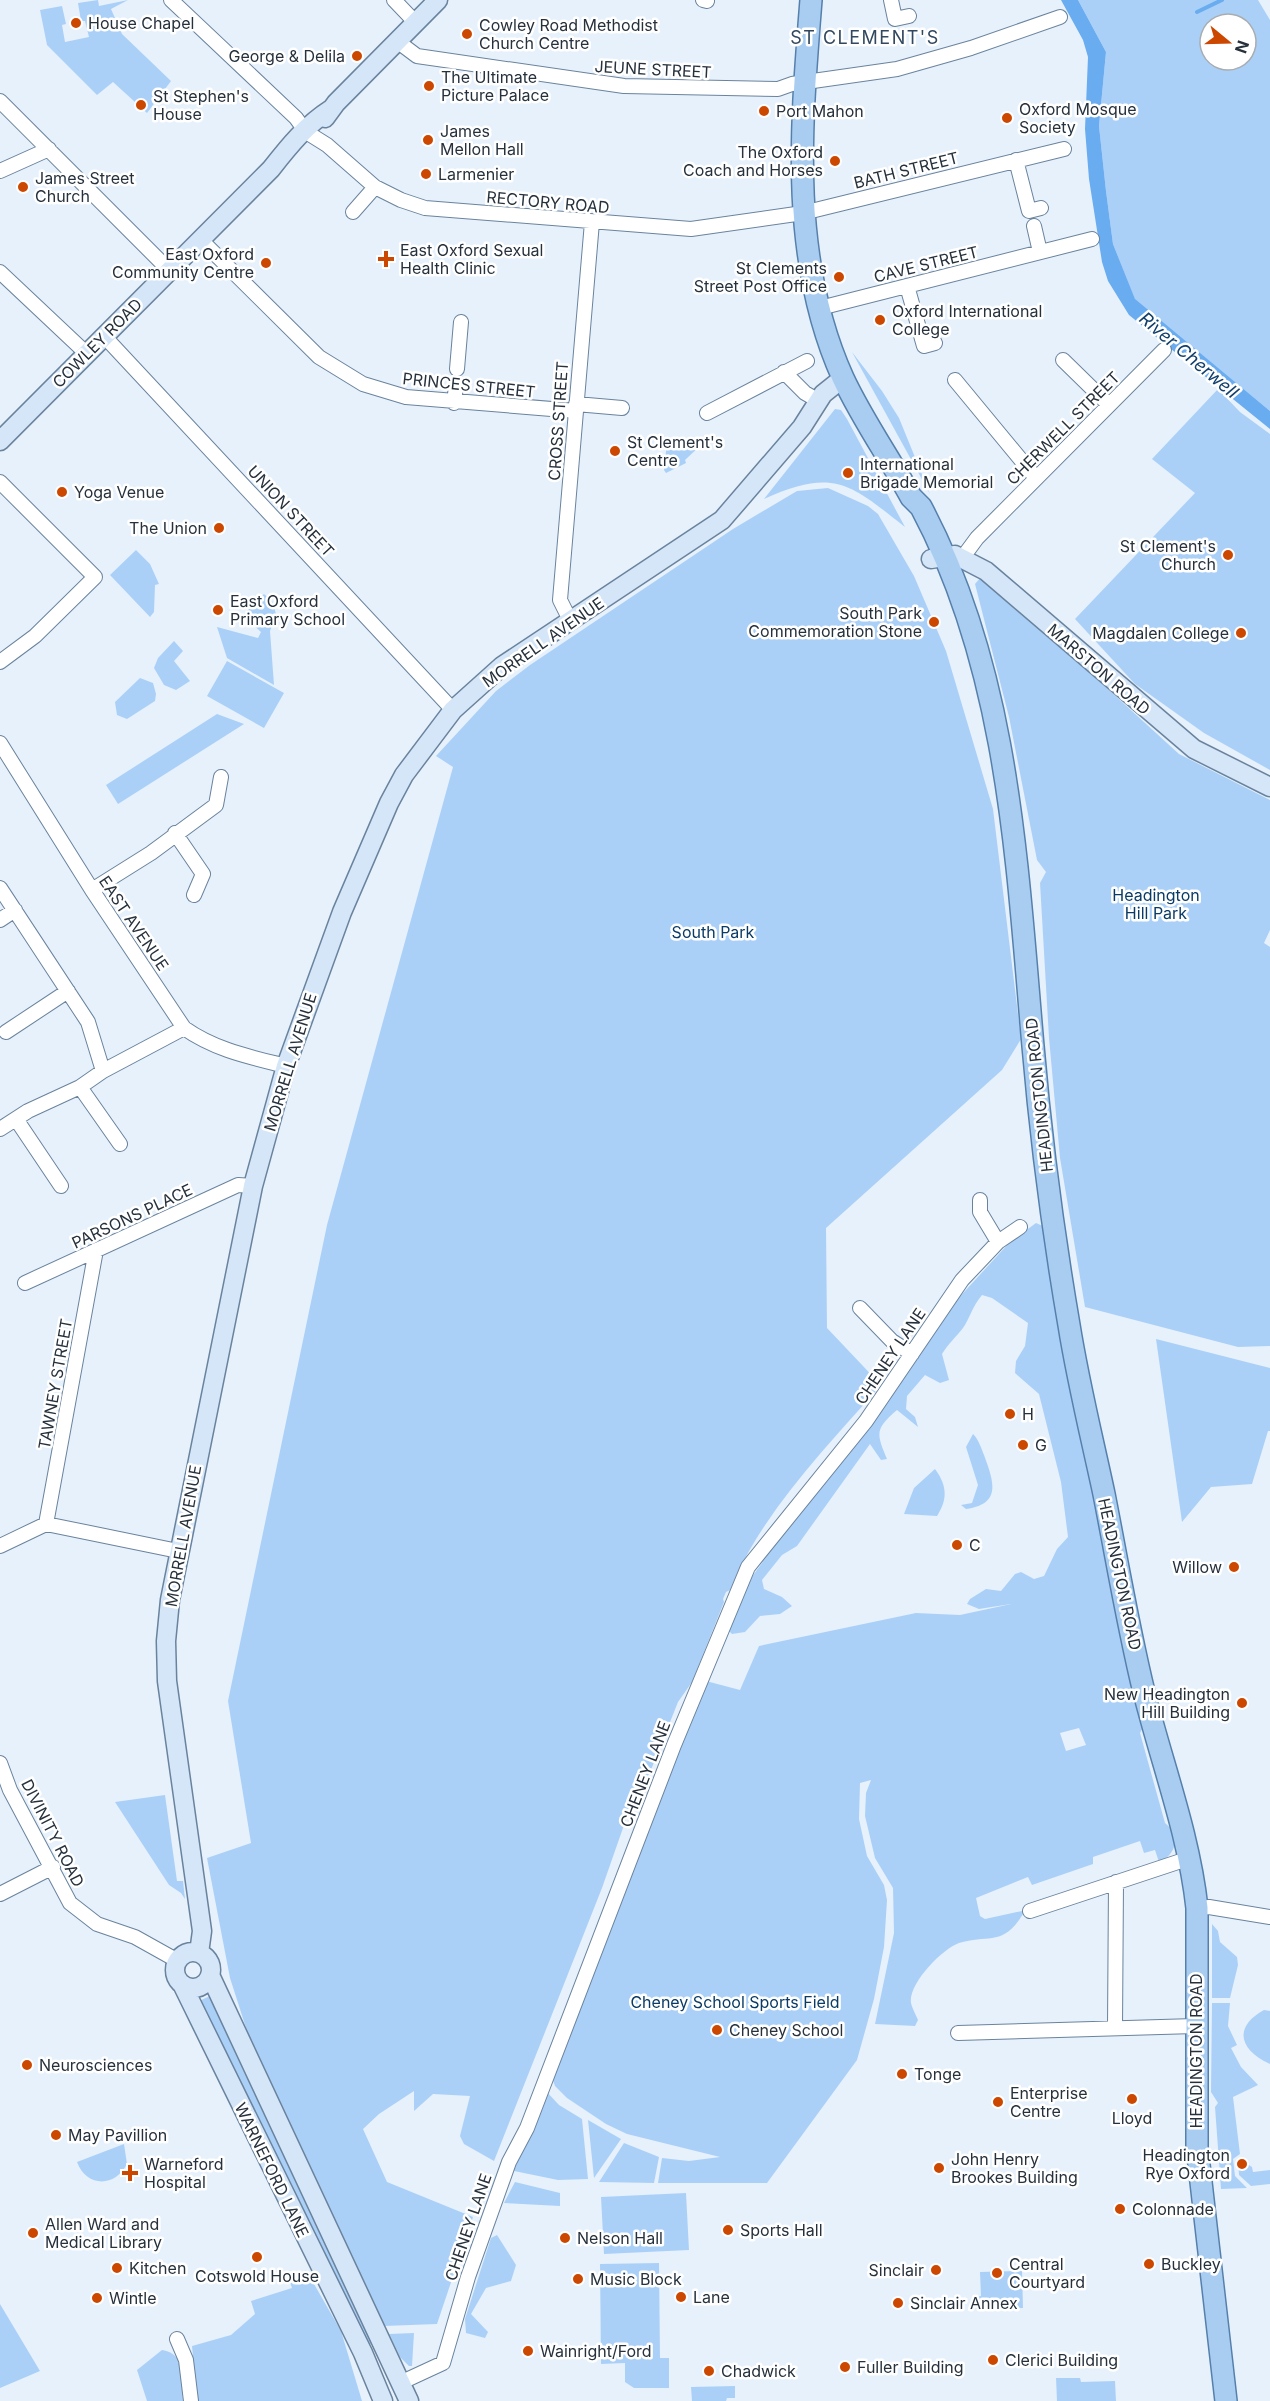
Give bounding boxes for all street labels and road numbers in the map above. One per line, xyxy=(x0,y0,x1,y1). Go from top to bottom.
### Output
street label: JEUNE STREET xyxy=(594,56,712,82)
street label: BATH STREET xyxy=(852,147,960,193)
street label: RECTORY ROAD xyxy=(486,187,610,217)
street label: CAVE STREET xyxy=(872,241,980,287)
street label: COWLEY ROAD xyxy=(48,294,146,392)
street label: CROSS STREET xyxy=(544,361,572,481)
street label: CHERWELL STREET xyxy=(1002,367,1124,489)
street label: PRINCES STREET xyxy=(402,368,536,402)
street label: UNION STREET xyxy=(244,461,338,561)
street label: MORRELL AVENUE xyxy=(478,593,608,691)
street label: MARSTON ROAD xyxy=(1044,619,1154,719)
street label: EAST AVENUE xyxy=(95,872,173,974)
street label: MORRELL AVENUE xyxy=(259,990,321,1134)
street label: HEADINGTON ROAD xyxy=(1021,1017,1057,1173)
street label: PARSONS PLACE xyxy=(69,1179,195,1253)
street label: CHENEY LANE xyxy=(850,1304,930,1408)
street label: TAWNEY STREET xyxy=(34,1317,76,1451)
street label: MORRELL AVENUE xyxy=(161,1464,205,1608)
street label: HEADINGTON ROAD xyxy=(1094,1496,1146,1652)
street label: CHENEY LANE xyxy=(616,1718,674,1830)
street label: DIVINITY ROAD xyxy=(17,1776,89,1890)
street label: HEADINGTON ROAD xyxy=(1186,1973,1206,2129)
street label: WARNEFORD LANE xyxy=(231,2099,313,2241)
street label: CHENEY LANE xyxy=(440,2171,496,2283)

